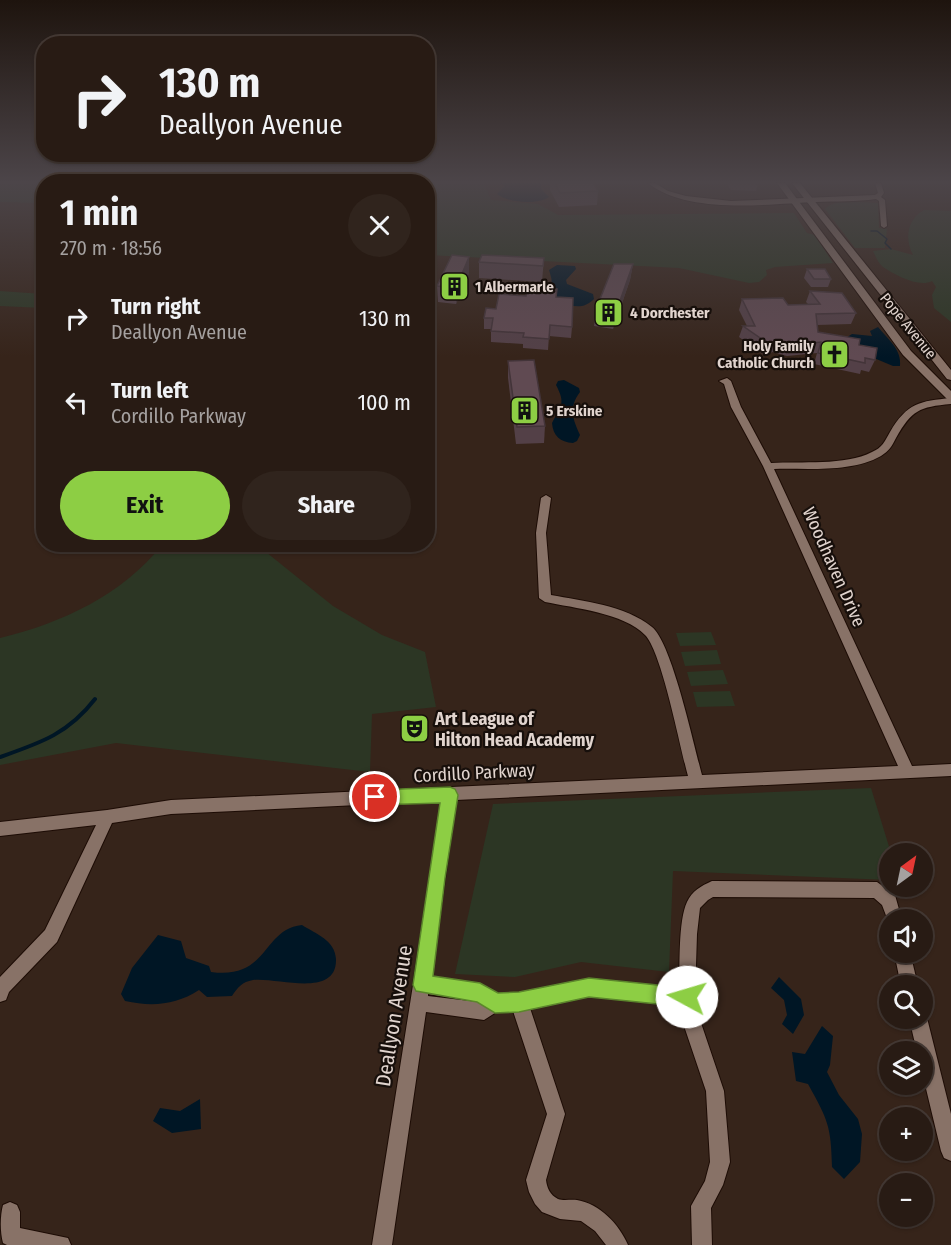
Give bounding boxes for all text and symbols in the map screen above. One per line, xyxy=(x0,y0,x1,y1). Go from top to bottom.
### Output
text: 130 m xyxy=(159,58,260,108)
icon: right xyxy=(60,60,138,138)
text: Deallyon Avenue xyxy=(159,109,343,141)
text: 1 min xyxy=(60,191,138,235)
button: close xyxy=(348,194,411,257)
text: 270 m · 18:56 xyxy=(60,236,162,260)
building icon: 1 Albermarle xyxy=(438,271,470,303)
place label: 1 Albermarle xyxy=(475,278,554,296)
street label: Pope Avenue xyxy=(876,290,940,362)
text: Turn right xyxy=(111,293,200,320)
building icon: 4 Dorchester xyxy=(593,297,625,329)
icon: right xyxy=(60,302,93,335)
place label: 4 Dorchester xyxy=(630,304,710,322)
text: 130 m xyxy=(359,305,411,332)
text: Deallyon Avenue xyxy=(111,320,247,344)
place label: Holy Family Catholic Church xyxy=(717,337,815,372)
church icon: Holy Family Catholic Church xyxy=(819,339,851,371)
text: Turn left xyxy=(111,377,189,404)
icon: left xyxy=(60,386,93,419)
text: 100 m xyxy=(357,389,411,416)
building icon: 5 Erskine xyxy=(509,395,541,427)
place label: 5 Erskine xyxy=(546,402,603,420)
text: Cordillo Parkway xyxy=(111,404,246,428)
button: Exit xyxy=(60,471,230,540)
button: Share xyxy=(242,471,411,540)
street label: Woodhaven Drive xyxy=(798,504,870,630)
place label: Art League of Hilton Head Academy xyxy=(434,708,594,751)
theatre icon: Art League of Hilton Head Academy xyxy=(398,713,430,745)
street label: Cordillo Parkway xyxy=(413,759,535,787)
pin xyxy=(349,771,400,822)
icon: arrive xyxy=(358,780,391,813)
north arrow xyxy=(879,843,933,897)
map controls xyxy=(879,843,933,1227)
button: sound xyxy=(879,909,933,963)
street label: Deallyon Avenue xyxy=(370,943,418,1089)
position arrow xyxy=(655,965,719,1029)
button: search xyxy=(879,975,933,1029)
button: layers xyxy=(879,1041,933,1095)
button: + xyxy=(879,1107,933,1161)
button: − xyxy=(879,1173,933,1227)

